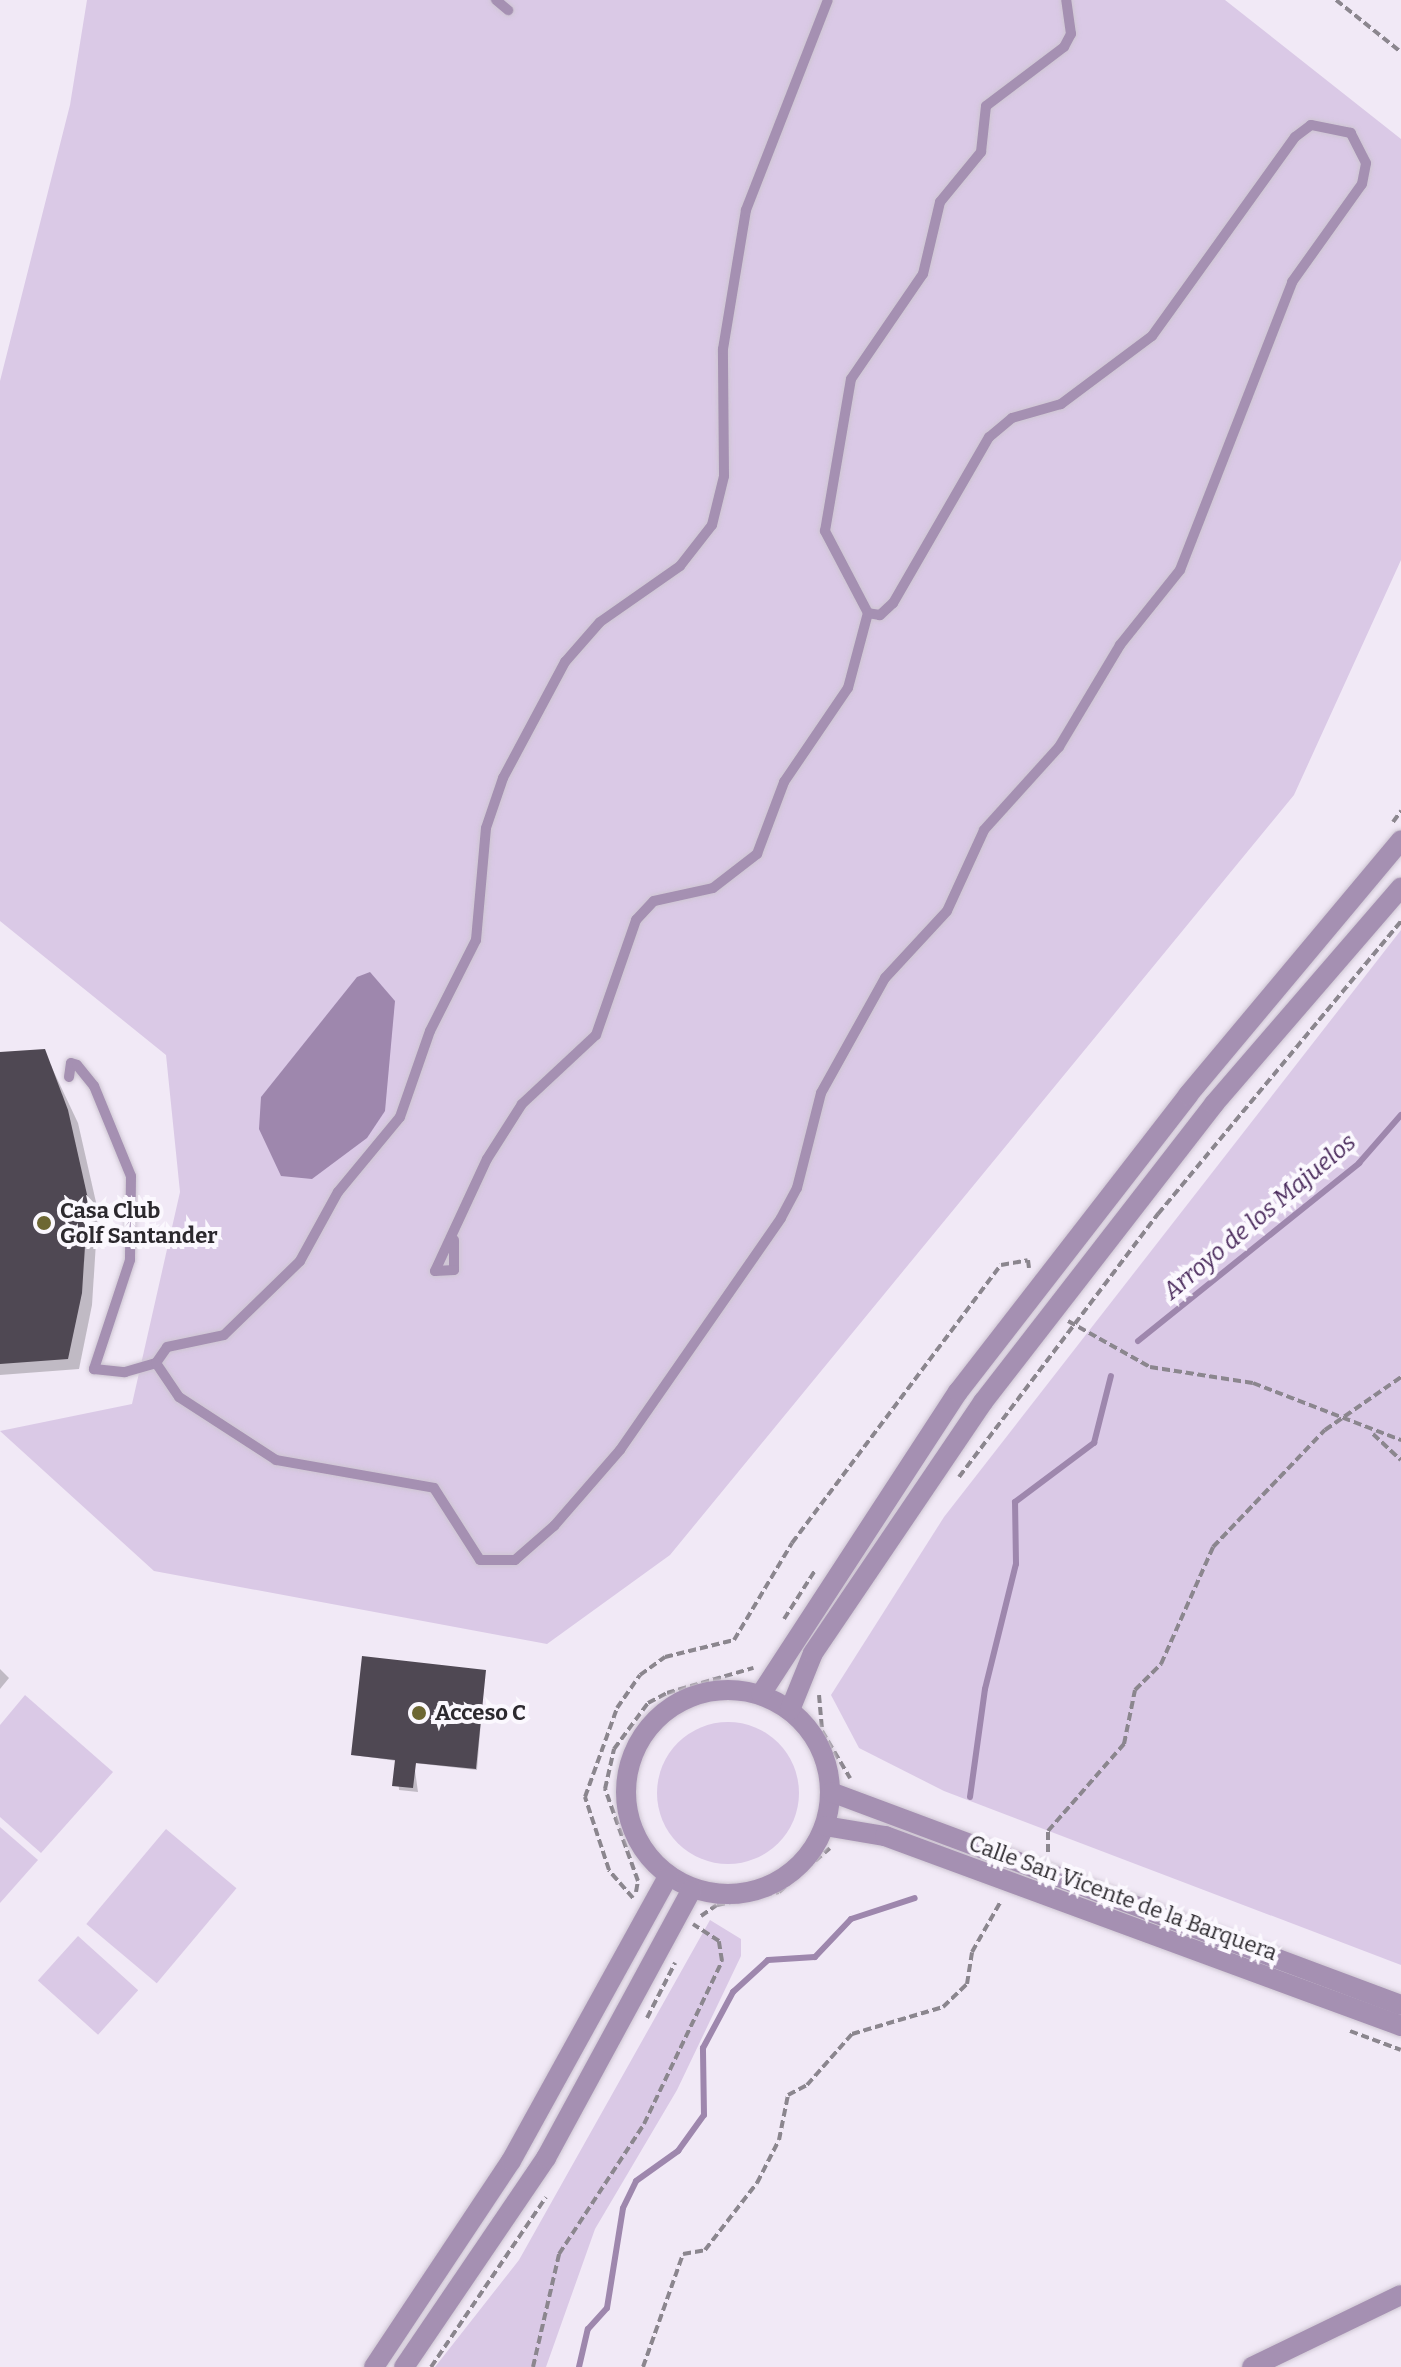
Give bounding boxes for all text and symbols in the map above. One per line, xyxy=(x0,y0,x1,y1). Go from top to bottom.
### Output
water label: Arroyo de los Majuelos xyxy=(1158,1128,1362,1306)
place label: Casa Club Golf Santander xyxy=(60,1197,218,1248)
marker: Casa Club Golf Santander xyxy=(35,1214,53,1232)
place label: Acceso C xyxy=(435,1700,526,1726)
marker: Acceso C xyxy=(410,1704,428,1722)
street label: Calle San Vicente de la Barquera xyxy=(965,1830,1281,1966)

